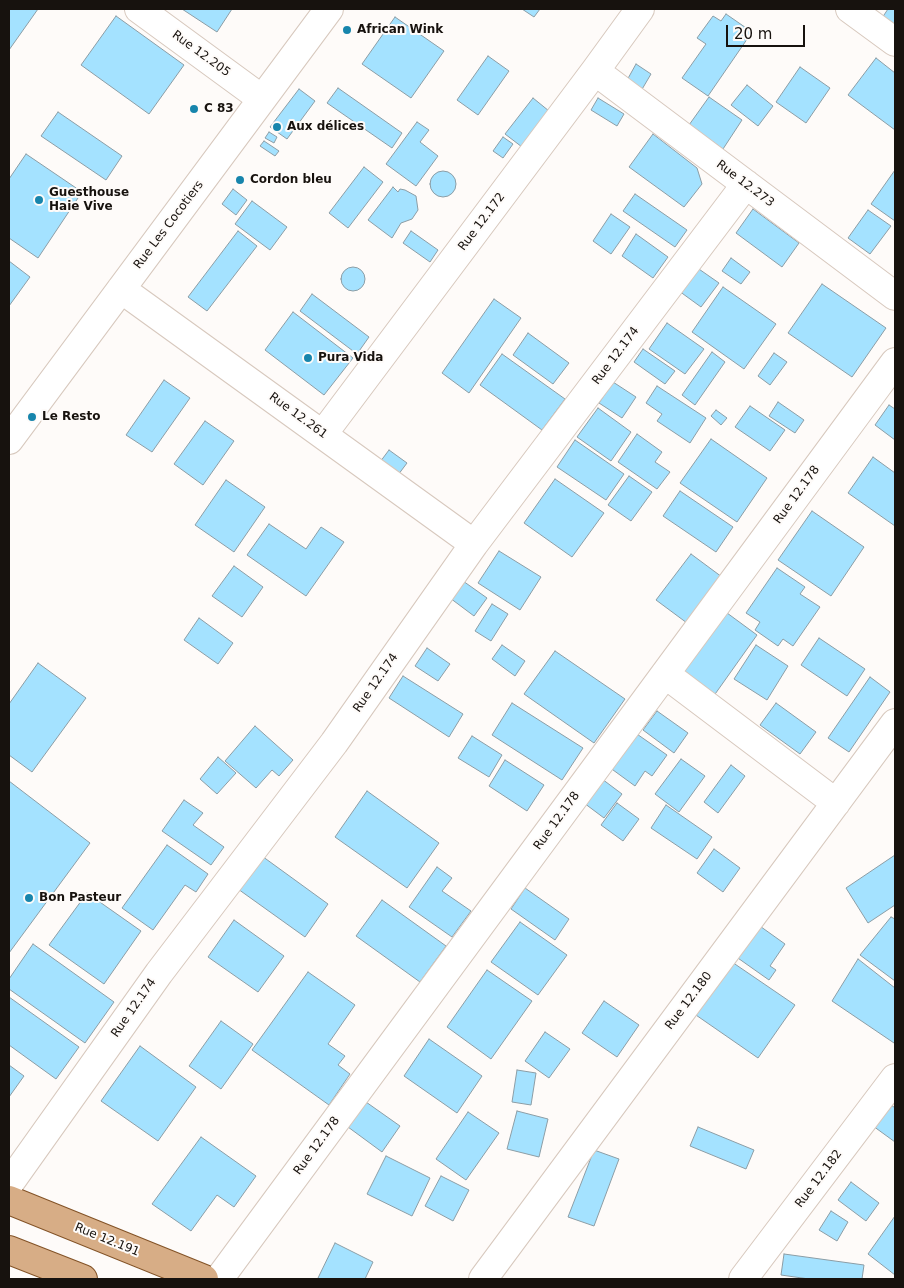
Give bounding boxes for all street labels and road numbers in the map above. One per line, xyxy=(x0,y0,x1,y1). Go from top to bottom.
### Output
street label: Rue 12.205 xyxy=(169,28,233,80)
street label: Rue 12.273 xyxy=(713,158,777,210)
street label: Rue Les Cocotiers xyxy=(131,178,207,272)
street label: Rue 12.172 xyxy=(456,190,508,254)
street label: Rue 12.174 xyxy=(590,324,642,388)
street label: Rue 12.261 xyxy=(266,390,330,442)
street label: Rue 12.178 xyxy=(771,463,823,527)
street label: Rue 12.174 xyxy=(350,651,402,715)
street label: Rue 12.178 xyxy=(531,789,583,853)
street label: Rue 12.180 xyxy=(663,969,715,1033)
street label: Rue 12.174 xyxy=(108,976,160,1040)
street label: Rue 12.178 xyxy=(291,1114,343,1178)
street label: Rue 12.182 xyxy=(793,1147,845,1211)
street label: Rue 12.191 xyxy=(73,1220,141,1260)

